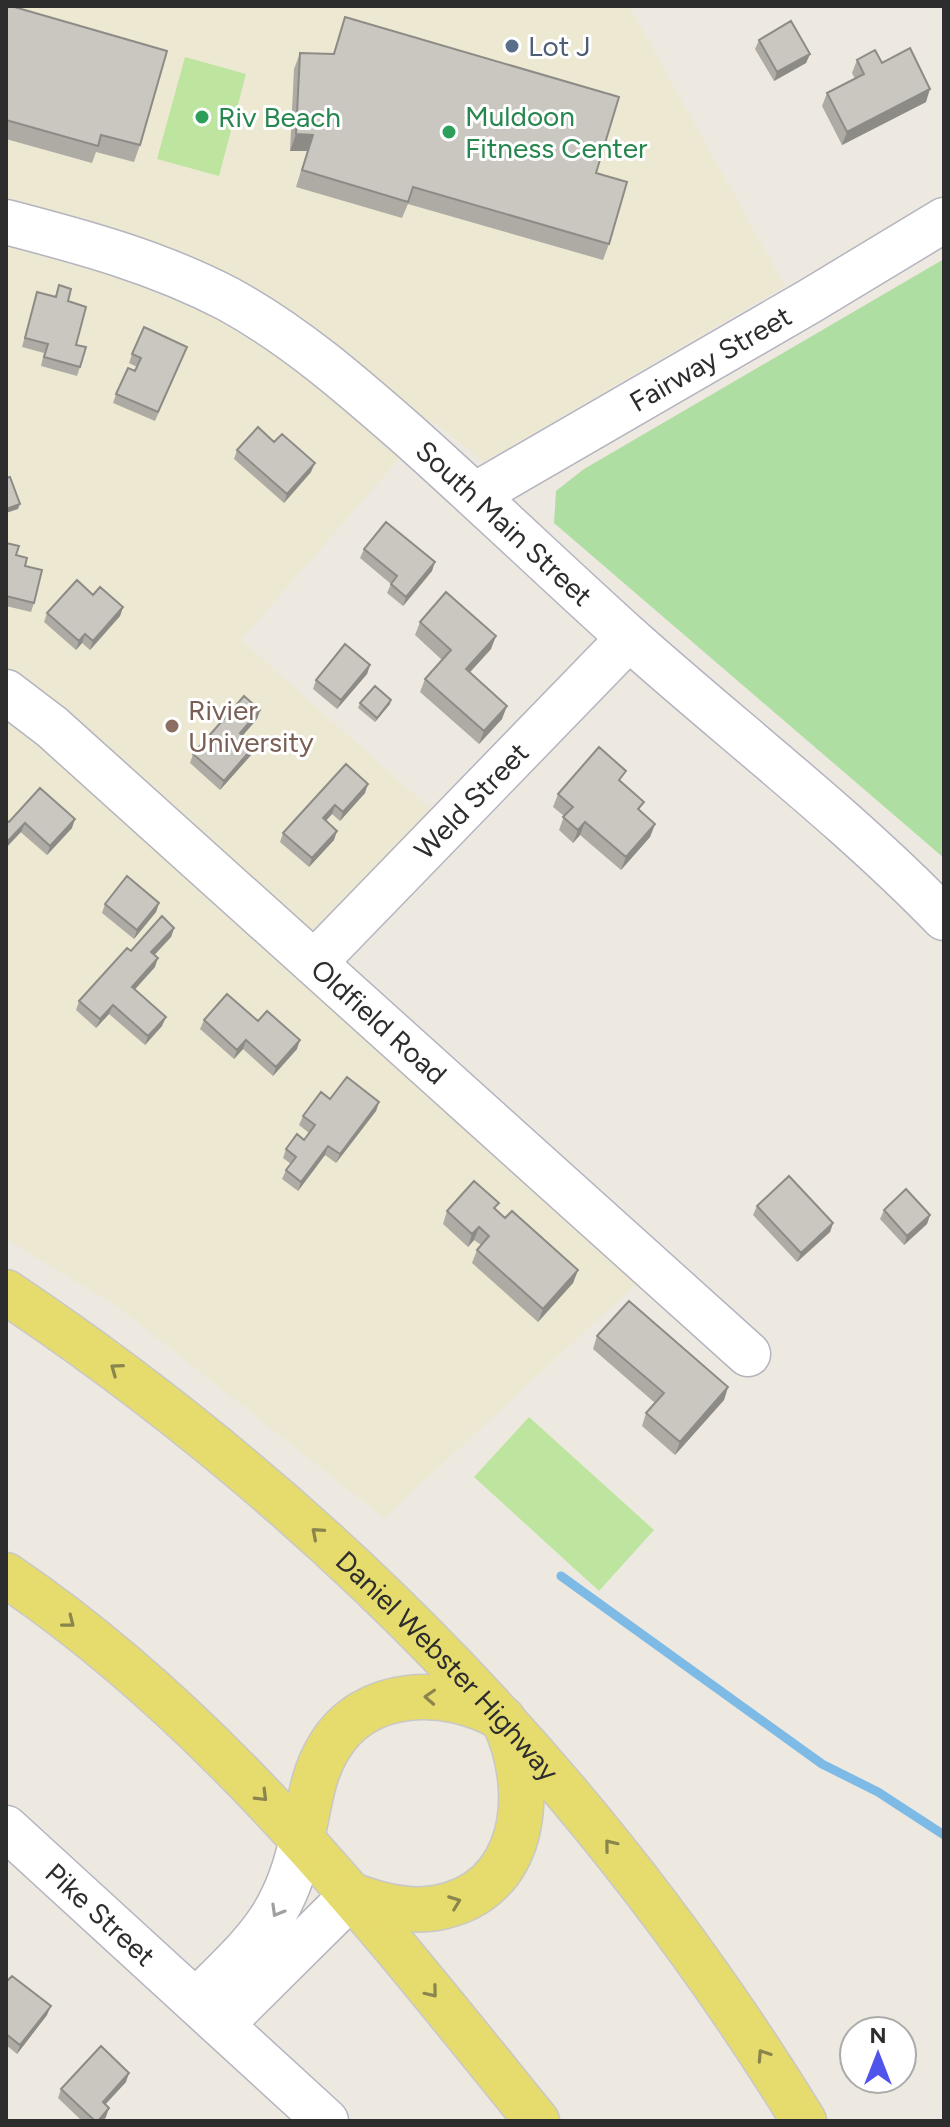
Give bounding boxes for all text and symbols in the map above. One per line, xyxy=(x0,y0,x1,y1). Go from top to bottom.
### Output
place label: Lot J xyxy=(528,29,591,63)
marker: Lot J xyxy=(503,37,521,55)
place label: Muldoon Fitness Center xyxy=(465,99,648,165)
place label: Riv Beach xyxy=(218,100,341,134)
marker: Riv Beach xyxy=(193,108,211,126)
marker: Muldoon Fitness Center xyxy=(440,123,458,141)
street label: Fairway Street xyxy=(623,299,797,419)
street label: South Main Street xyxy=(409,433,599,613)
place label: Rivier University xyxy=(188,693,314,759)
marker: Rivier University xyxy=(163,717,181,735)
street label: Weld Street xyxy=(407,735,535,866)
street label: Oldfield Road xyxy=(304,952,454,1091)
one-way arrow xyxy=(110,1364,125,1379)
one-way arrow xyxy=(312,1528,327,1543)
street label: Daniel Webster Highway xyxy=(329,1544,566,1788)
one-way arrow xyxy=(59,1612,74,1627)
one-way arrow xyxy=(423,1689,436,1706)
one-way arrow xyxy=(252,1787,267,1801)
one-way arrow xyxy=(605,1839,619,1854)
street label: Pike Street xyxy=(39,1856,162,1973)
one-way arrow xyxy=(447,1895,461,1912)
one-way arrow xyxy=(271,1902,287,1917)
one-way arrow xyxy=(422,1983,437,1997)
north arrow xyxy=(838,2015,918,2095)
text: N xyxy=(869,2022,887,2049)
one-way arrow xyxy=(757,2049,772,2064)

